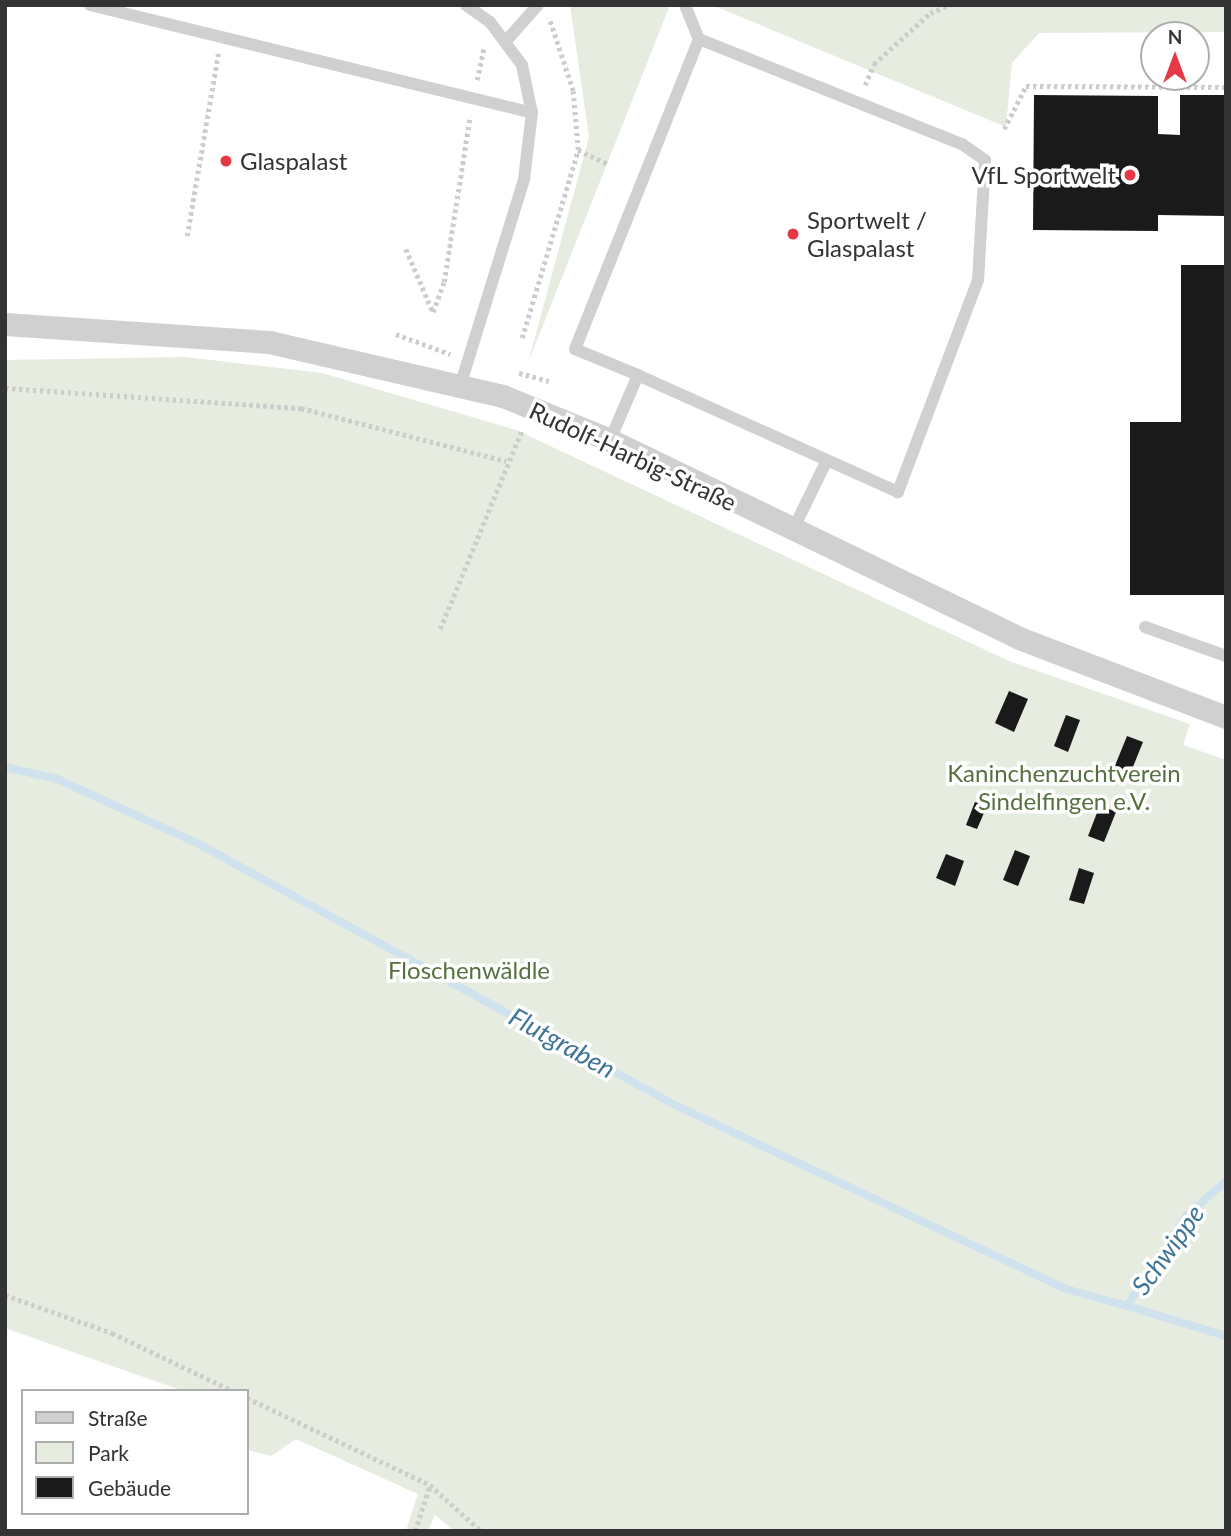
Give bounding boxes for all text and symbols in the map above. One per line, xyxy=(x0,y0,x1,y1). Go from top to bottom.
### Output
north arrow xyxy=(1140,21,1210,91)
text: N xyxy=(1168,25,1182,48)
place label: Glaspalast xyxy=(240,147,347,175)
marker: Glaspalast xyxy=(218,153,234,169)
place label: VfL Sportwelt xyxy=(971,161,1116,189)
marker: VfL Sportwelt xyxy=(1122,167,1138,183)
place label: Sportwelt / Glaspalast xyxy=(807,206,927,262)
marker: Sportwelt / Glaspalast xyxy=(785,226,801,242)
street label: Rudolf-Harbig-Straße xyxy=(525,395,741,517)
park label: Kaninchenzuchtverein Sindelfingen e.V. xyxy=(947,759,1181,815)
park label: Floschenwäldle xyxy=(388,956,550,984)
water label: Flutgraben xyxy=(504,1001,620,1085)
water label: Schwippe xyxy=(1125,1199,1211,1301)
legend xyxy=(21,1389,248,1515)
text: Straße xyxy=(88,1405,148,1430)
text: Park xyxy=(88,1440,129,1465)
text: Gebäude xyxy=(88,1475,171,1500)

